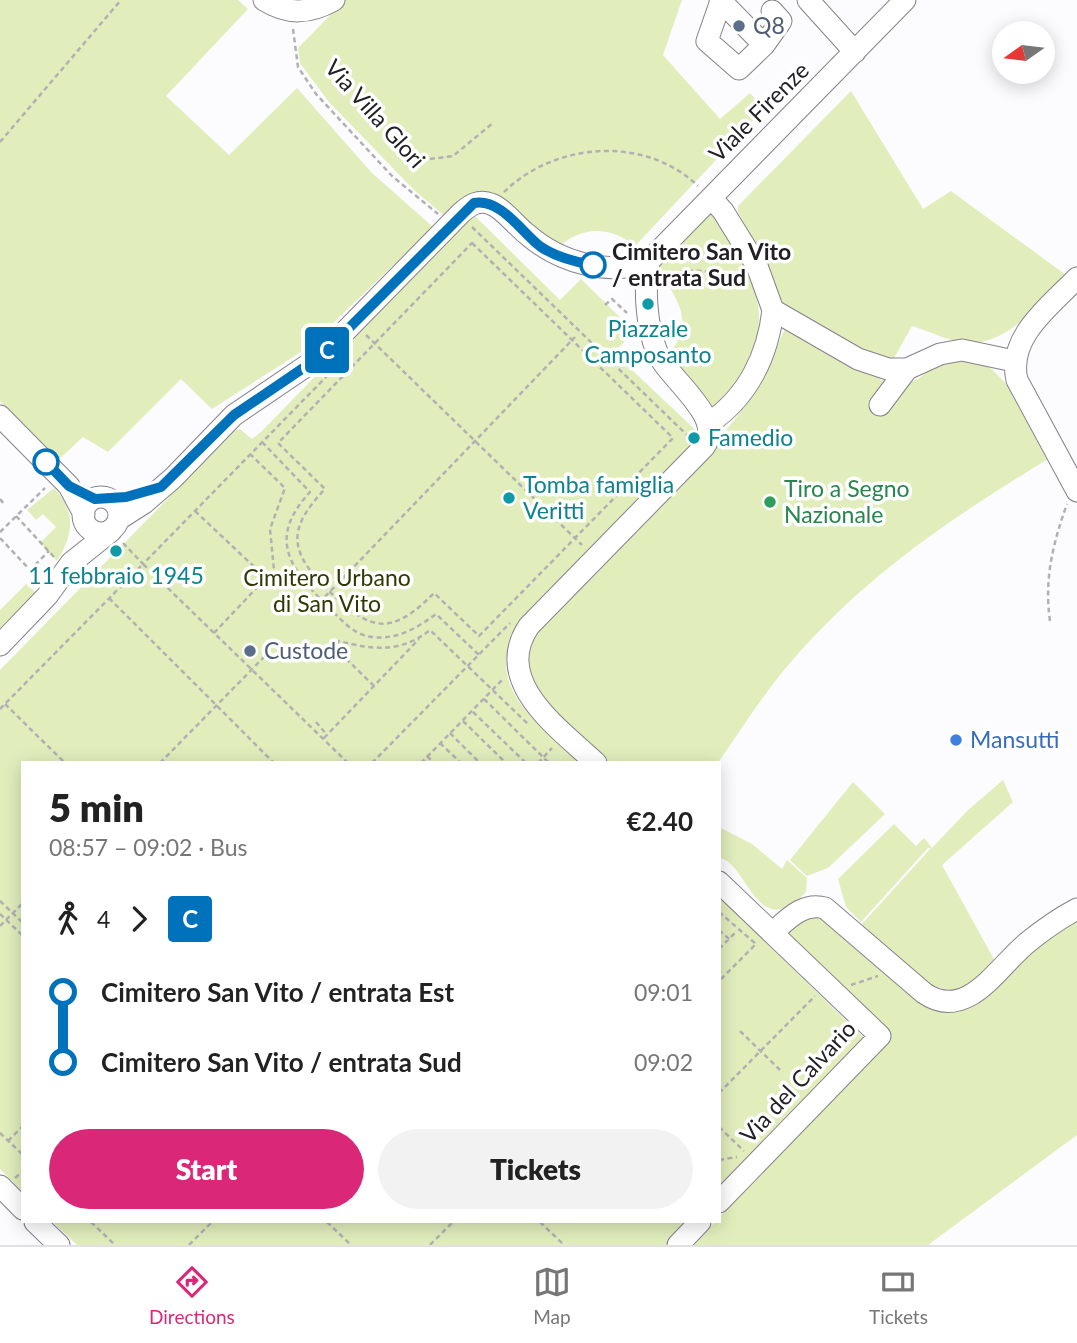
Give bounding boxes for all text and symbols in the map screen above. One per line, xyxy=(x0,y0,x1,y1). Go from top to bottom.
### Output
place label: Q8 xyxy=(753,11,785,39)
marker: Q8 xyxy=(731,18,747,34)
north arrow xyxy=(992,21,1055,84)
map controls xyxy=(992,21,1055,84)
street label: Via Villa Glori xyxy=(320,53,432,173)
street label: Viale Firenze xyxy=(703,56,814,167)
place label: Cimitero San Vito / entrata Sud xyxy=(612,237,791,291)
marker: Cimitero San Vito / entrata Sud xyxy=(580,252,606,278)
marker: Piazzale Camposanto xyxy=(640,296,656,312)
place label: Piazzale Camposanto xyxy=(585,314,711,368)
line badge: C xyxy=(304,327,350,373)
text: C xyxy=(319,335,335,364)
place label: Famedio xyxy=(708,423,793,451)
marker: Famedio xyxy=(686,430,702,446)
unlabelled marker xyxy=(33,449,59,475)
place label: Tomba famiglia Veritti xyxy=(523,470,674,524)
place label: Tiro a Segno Nazionale xyxy=(784,474,910,528)
marker: Tomba famiglia Veritti xyxy=(501,490,517,506)
marker: Tiro a Segno Nazionale xyxy=(762,494,778,510)
marker: 11 febbraio 1945 xyxy=(108,543,124,559)
place label: 11 febbraio 1945 xyxy=(28,561,204,589)
park label: Cimitero Urbano di San Vito xyxy=(243,563,411,617)
place label: Custode xyxy=(264,636,348,664)
marker: Custode xyxy=(242,643,258,659)
place label: Mansutti xyxy=(970,725,1059,753)
marker: Mansutti xyxy=(948,732,964,748)
text: 5 min xyxy=(49,784,144,830)
text: €2.40 xyxy=(627,805,693,837)
text: 08:57 – 09:02 · Bus xyxy=(49,833,248,861)
icon: walk xyxy=(49,900,87,938)
icon: forward xyxy=(120,900,158,938)
text: C xyxy=(182,904,198,933)
text: 4 xyxy=(97,905,110,933)
text: Cimitero San Vito / entrata Est xyxy=(101,976,454,1008)
text: 09:01 xyxy=(634,978,693,1006)
street label: Via del Calvario xyxy=(734,1014,861,1148)
text: Cimitero San Vito / entrata Sud xyxy=(101,1046,462,1078)
text: 09:02 xyxy=(634,1048,693,1076)
button: Start xyxy=(49,1129,364,1209)
button: Tickets xyxy=(378,1129,693,1209)
tab: Directions xyxy=(149,1263,235,1328)
tab: Map xyxy=(533,1263,571,1328)
tab: Tickets xyxy=(869,1263,928,1328)

